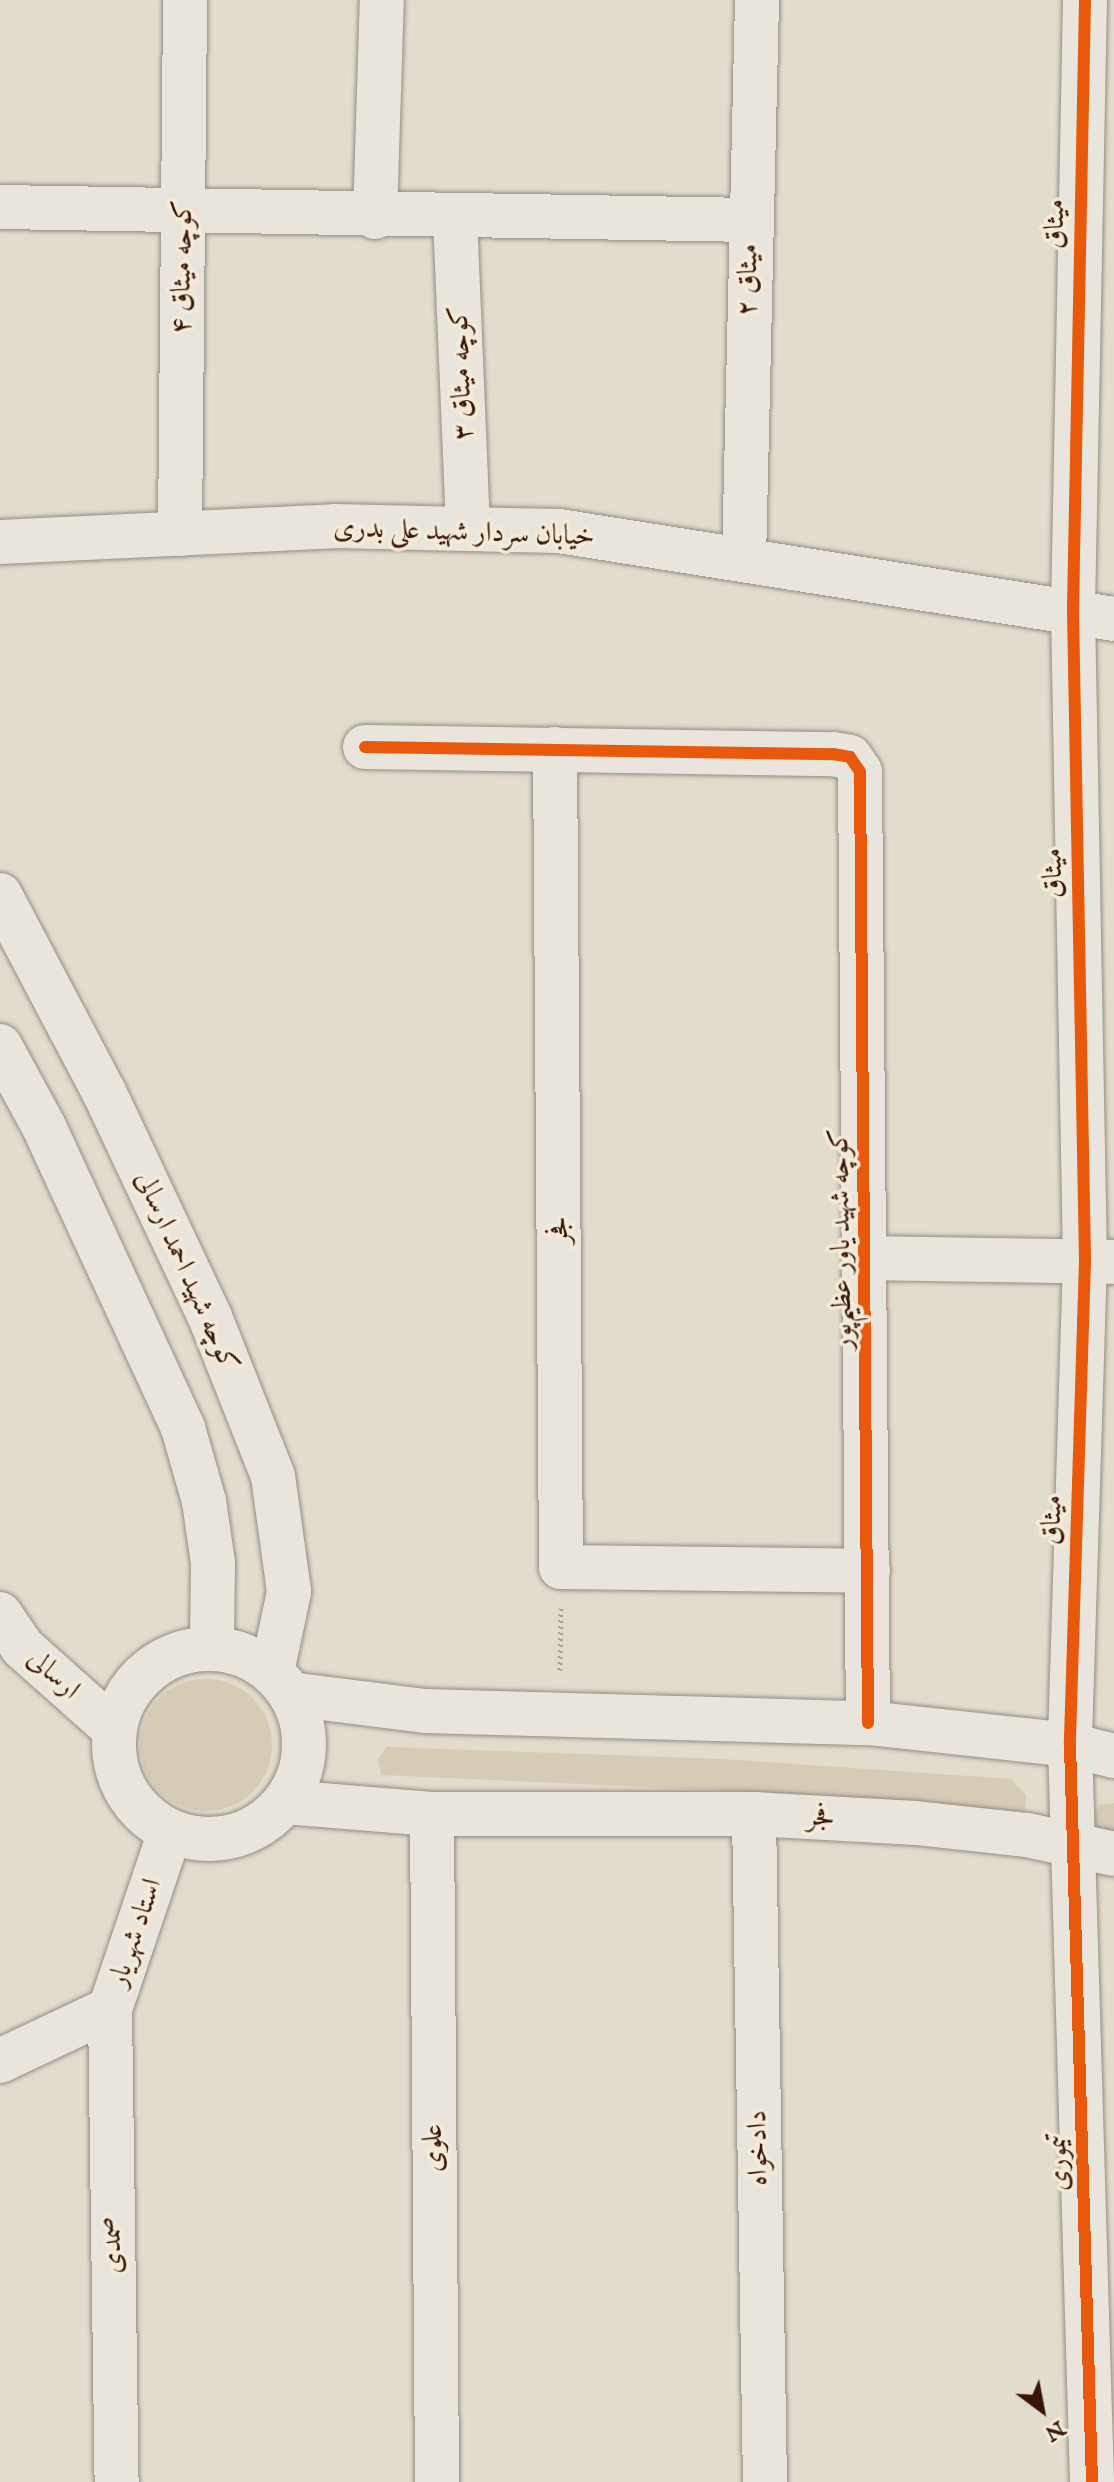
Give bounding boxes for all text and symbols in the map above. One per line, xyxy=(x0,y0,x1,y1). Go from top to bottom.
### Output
street label: کوچه میثاق ۴ xyxy=(165,199,201,335)
street label: میثاق xyxy=(1039,199,1073,249)
street label: میثاق ۲ xyxy=(732,243,766,317)
street label: کوچه میثاق ۳ xyxy=(443,305,481,441)
street label: خیابان سردار شهید علی بدری xyxy=(333,512,595,554)
street label: میثاق xyxy=(1037,848,1071,898)
street label: کوچه شهید یاور عظیم‌پور xyxy=(823,1128,861,1350)
street label: کوچه شهید احمد ارسالی xyxy=(127,1167,245,1377)
street label: فجر xyxy=(543,1216,577,1244)
street label: میثاق xyxy=(1035,1494,1071,1546)
street label: ارسالی xyxy=(20,1643,86,1707)
street label: فجر xyxy=(806,1800,836,1836)
street label: استاد شهریار xyxy=(102,1874,170,1992)
street label: دادخواه xyxy=(742,2110,776,2186)
street label: علوی xyxy=(417,2124,451,2172)
street label: تیموری xyxy=(1041,2134,1077,2192)
street label: صمدی xyxy=(96,2216,130,2274)
north arrow xyxy=(1002,2370,1082,2450)
text: N xyxy=(1039,2413,1070,2447)

